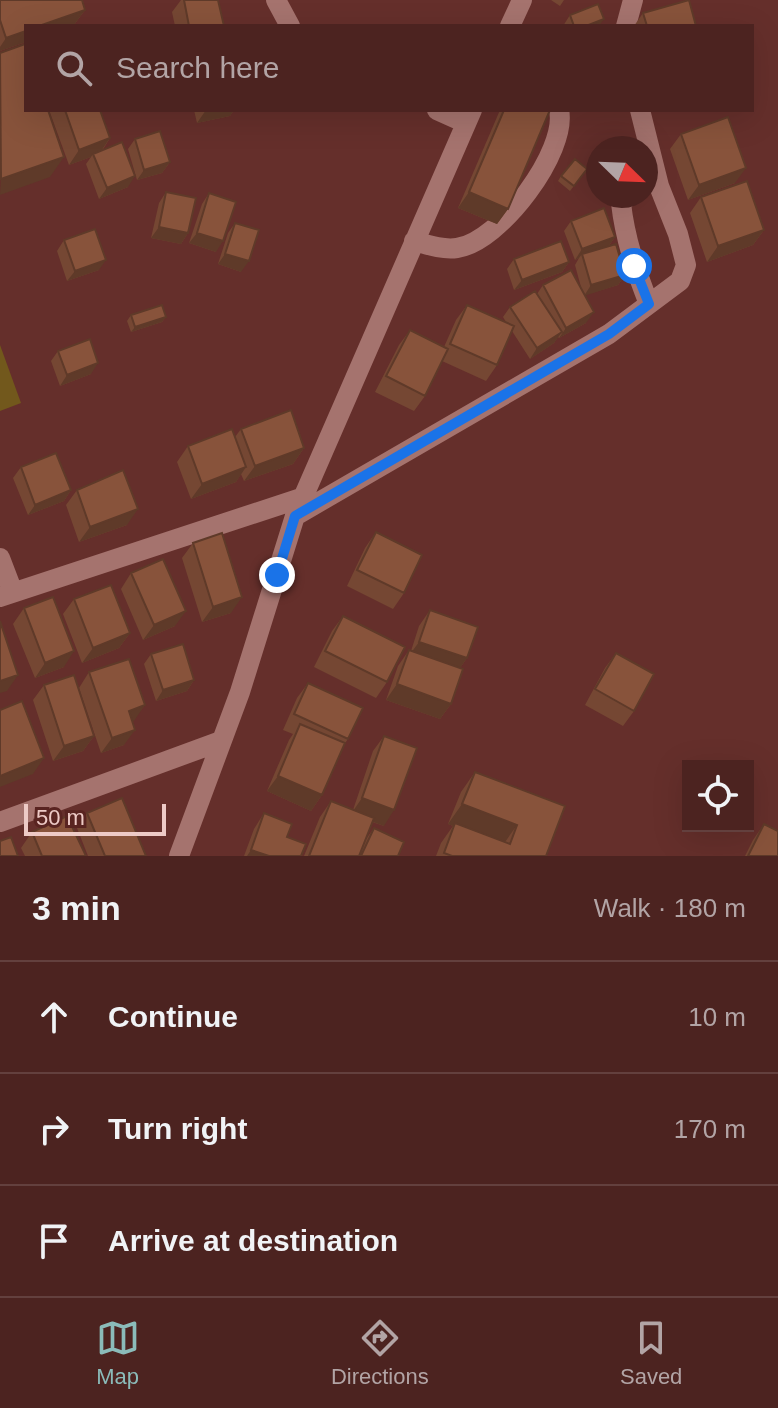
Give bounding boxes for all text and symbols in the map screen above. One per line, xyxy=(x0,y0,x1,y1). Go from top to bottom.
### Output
search box xyxy=(24,24,754,112)
icon: search xyxy=(52,46,96,90)
text: Search here xyxy=(116,51,279,84)
north arrow xyxy=(586,136,658,208)
route start xyxy=(616,248,652,284)
route end xyxy=(259,557,295,593)
map controls xyxy=(682,760,754,832)
button: locate xyxy=(682,760,754,832)
scale bar xyxy=(24,800,166,836)
text: 50 m xyxy=(36,805,85,830)
text: 3 min xyxy=(32,889,121,927)
text: Walk · 180 m xyxy=(594,893,746,923)
icon: ahead xyxy=(32,995,76,1039)
text: Continue xyxy=(108,1000,238,1033)
text: 10 m xyxy=(688,1002,746,1032)
icon: right xyxy=(32,1107,76,1151)
text: Turn right xyxy=(108,1112,247,1145)
text: 170 m xyxy=(674,1114,746,1144)
icon: arrive xyxy=(32,1219,76,1263)
text: Arrive at destination xyxy=(108,1224,398,1257)
tab: Map xyxy=(96,1316,140,1390)
tab: Directions xyxy=(331,1316,429,1390)
tab: Saved xyxy=(620,1316,682,1390)

